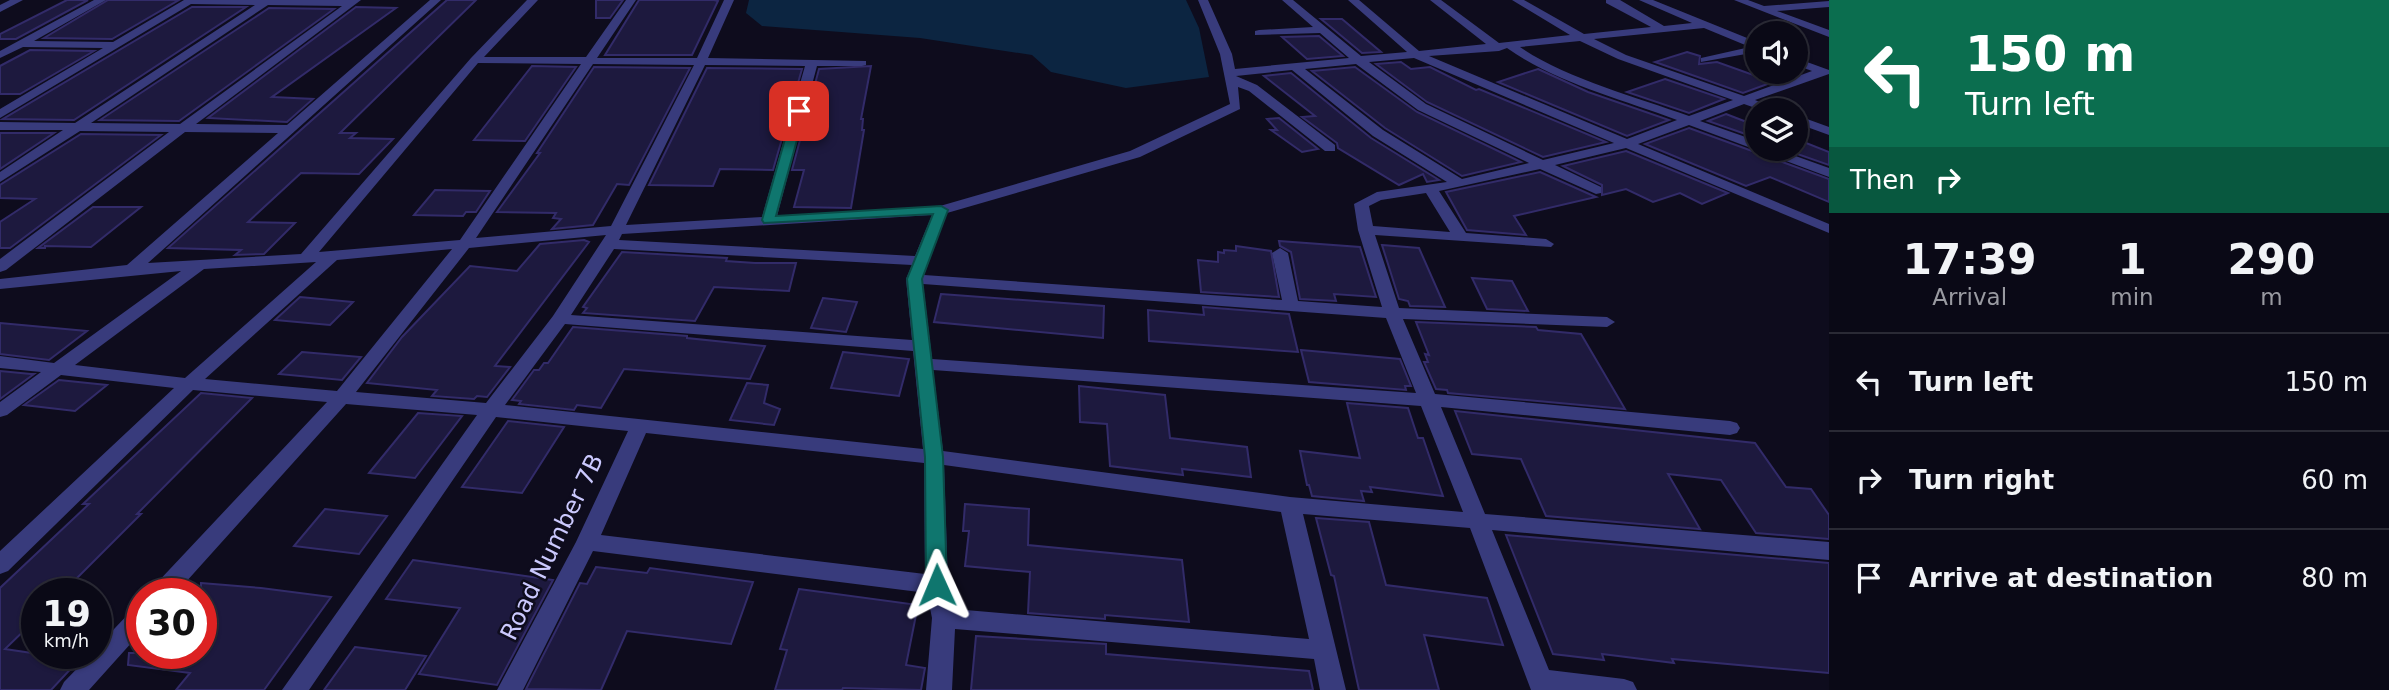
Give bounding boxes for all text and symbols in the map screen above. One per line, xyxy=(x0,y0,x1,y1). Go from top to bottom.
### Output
map controls xyxy=(1745,21,1808,161)
button: sound xyxy=(1745,21,1808,84)
text: 150 m xyxy=(1965,26,2135,83)
icon: left xyxy=(1850,28,1941,119)
pin xyxy=(769,81,829,141)
text: Turn left xyxy=(1965,85,2095,123)
icon: arrive xyxy=(780,92,818,130)
button: layers xyxy=(1745,98,1808,161)
icon: right xyxy=(1929,161,1967,199)
text: Then xyxy=(1850,165,1915,195)
text: 17:39 xyxy=(1903,235,2037,284)
text: 1 xyxy=(2117,235,2147,284)
text: 290 xyxy=(2228,235,2315,284)
text: Arrival xyxy=(1932,284,2007,310)
text: min xyxy=(2110,284,2154,310)
text: m xyxy=(2260,284,2283,310)
icon: left xyxy=(1850,363,1888,401)
text: Turn left xyxy=(1909,367,2033,397)
text: 150 m xyxy=(2285,367,2368,397)
street label: Road Number 7B xyxy=(495,449,609,645)
icon: right xyxy=(1850,461,1888,499)
text: Turn right xyxy=(1909,465,2054,495)
text: 60 m xyxy=(2301,465,2368,495)
position arrow xyxy=(900,548,974,622)
icon: arrive xyxy=(1850,559,1888,597)
text: Arrive at destination xyxy=(1909,563,2213,593)
text: 80 m xyxy=(2301,563,2368,593)
speed limit sign: 30 xyxy=(126,578,217,669)
text: 19 xyxy=(42,594,91,634)
text: km/h xyxy=(44,630,89,651)

